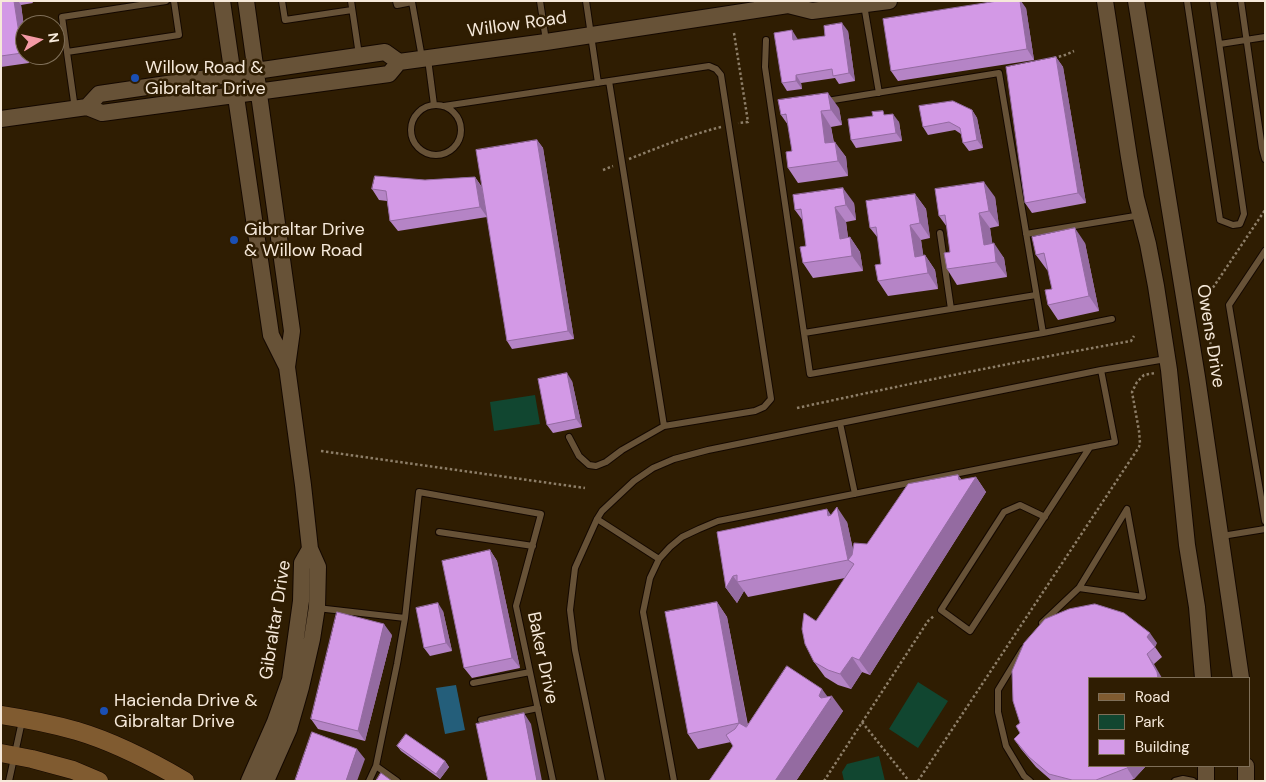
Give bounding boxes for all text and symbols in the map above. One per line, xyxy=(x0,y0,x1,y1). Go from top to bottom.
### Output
street label: Willow Road xyxy=(466,7,568,43)
north arrow xyxy=(15,15,65,65)
text: N xyxy=(44,31,64,44)
place label: Willow Road & Gibraltar Drive xyxy=(145,57,266,100)
marker: Willow Road & Gibraltar Drive xyxy=(129,72,141,84)
place label: Gibraltar Drive & Willow Road xyxy=(244,219,365,262)
marker: Gibraltar Drive & Willow Road xyxy=(228,234,240,246)
street label: Owens Drive xyxy=(1191,283,1229,389)
street label: Gibraltar Drive xyxy=(256,559,296,681)
street label: Baker Drive xyxy=(522,610,562,706)
legend xyxy=(1088,677,1251,767)
text: Road xyxy=(1135,687,1170,707)
place label: Hacienda Drive & Gibraltar Drive xyxy=(114,690,258,732)
marker: Hacienda Drive & Gibraltar Drive xyxy=(98,705,110,717)
text: Park xyxy=(1135,712,1165,732)
text: Building xyxy=(1135,737,1190,757)

